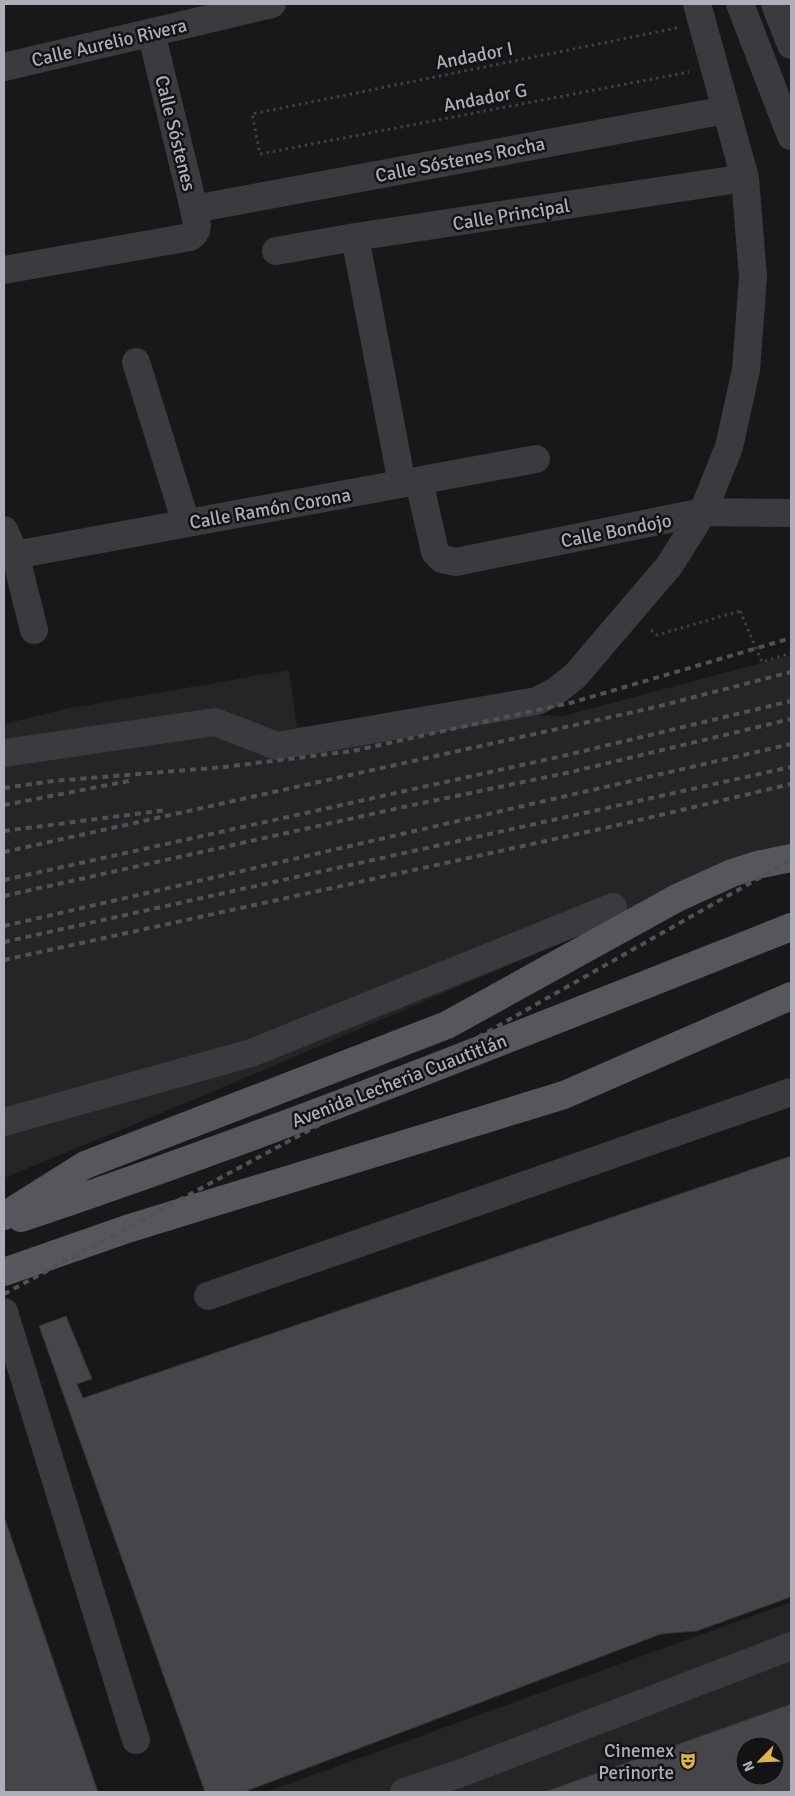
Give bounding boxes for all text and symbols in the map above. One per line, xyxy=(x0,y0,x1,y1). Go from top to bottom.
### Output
street label: Calle Aurelio Rivera xyxy=(29,13,189,73)
street label: Andador I xyxy=(433,37,515,75)
street label: Calle Sóstenes xyxy=(149,73,201,194)
street label: Andador G xyxy=(441,78,529,118)
street label: Calle Sóstenes Rocha xyxy=(373,132,547,188)
street label: Calle Principal xyxy=(451,194,571,236)
street label: Calle Ramón Corona xyxy=(188,483,353,535)
street label: Calle Bondojo xyxy=(559,508,674,553)
street label: Avenida Lecheria Cuautitlán xyxy=(288,1029,510,1133)
north arrow xyxy=(735,1736,785,1786)
place label: Cinemex Perinorte xyxy=(598,1739,674,1785)
theatre icon: Cinemex Perinorte xyxy=(678,1751,698,1771)
text: N xyxy=(739,1758,758,1774)

